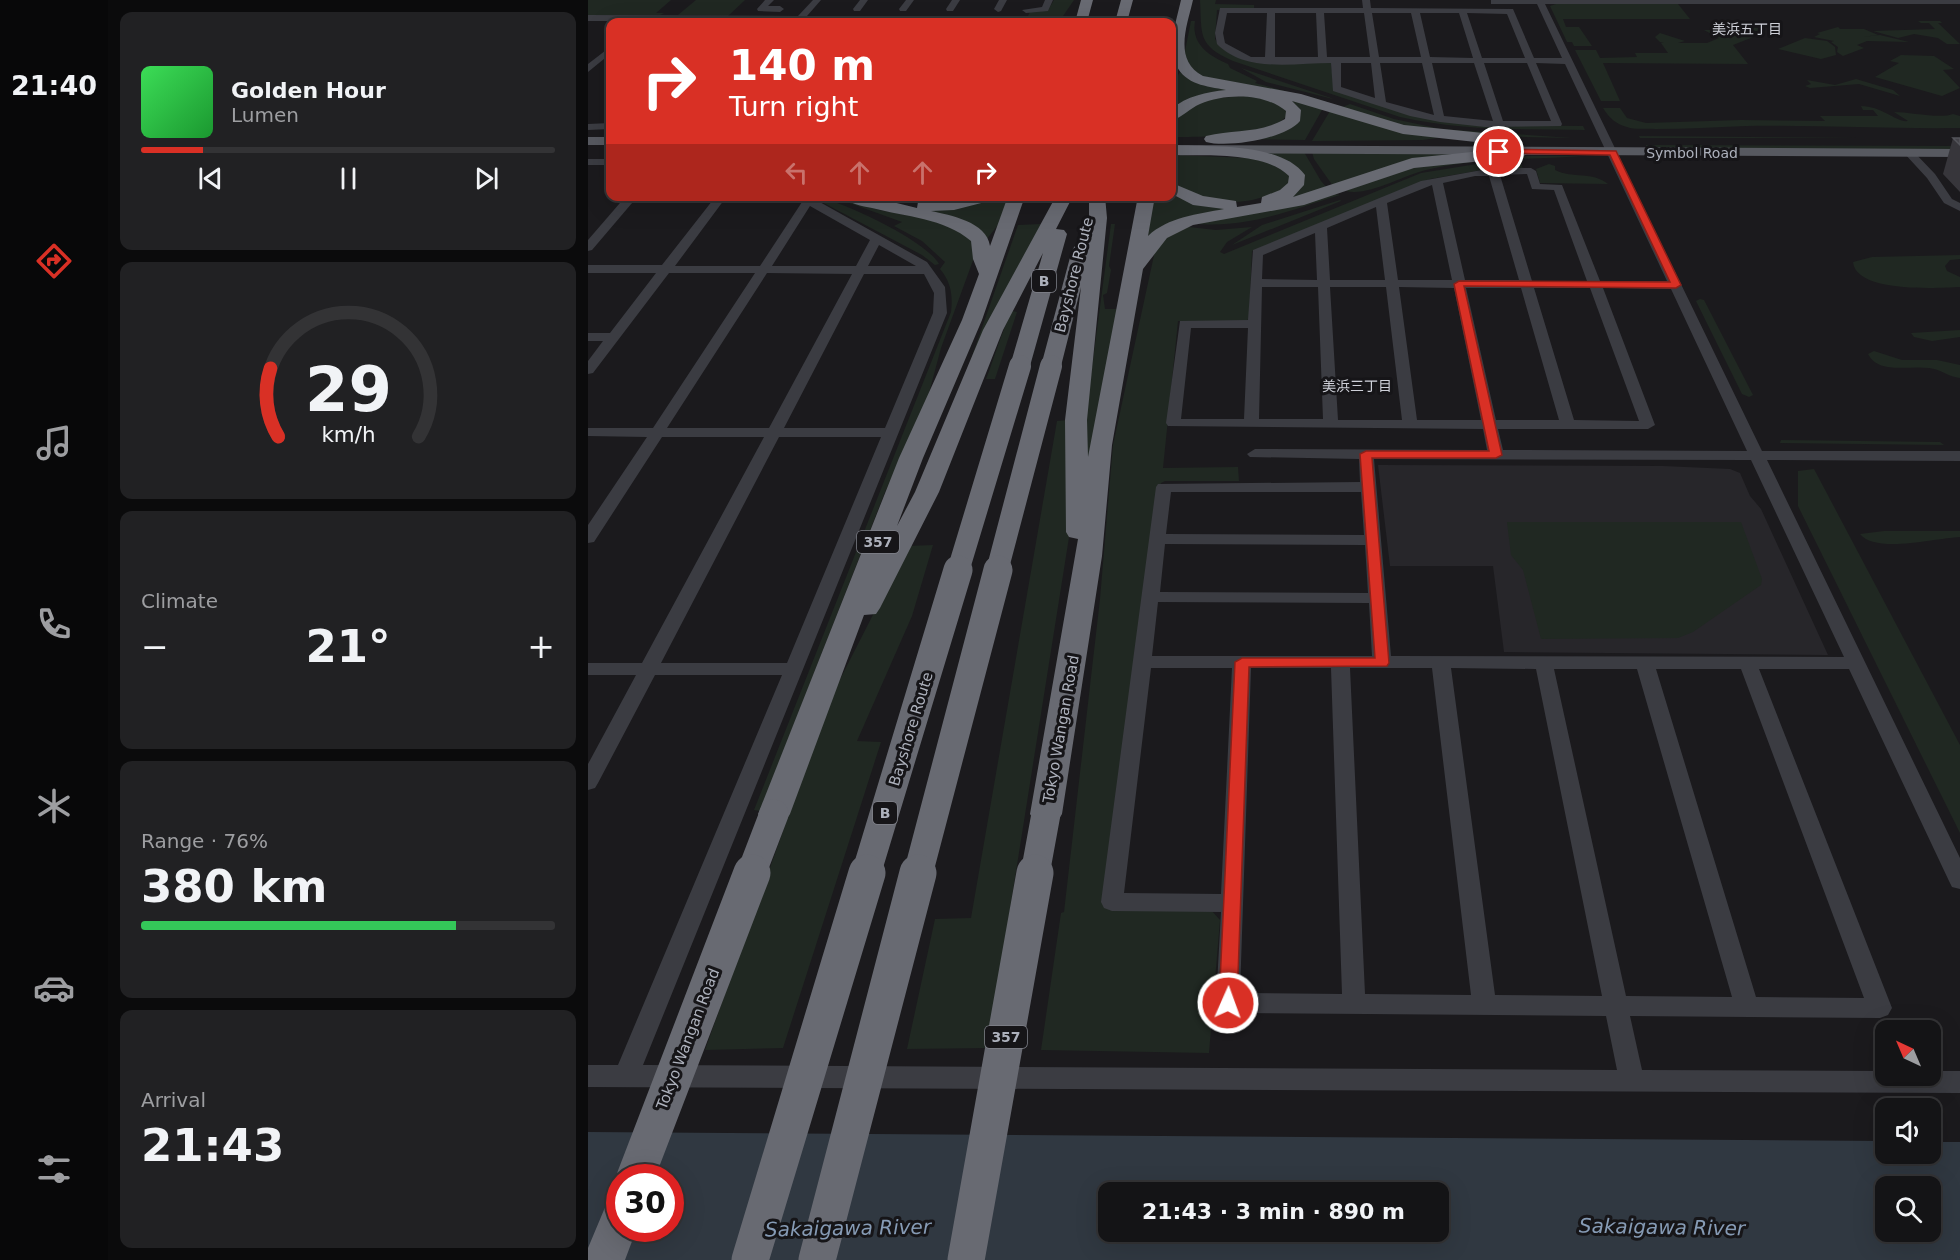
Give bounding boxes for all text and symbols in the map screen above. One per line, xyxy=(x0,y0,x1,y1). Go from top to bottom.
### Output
district label: 美浜五丁目 xyxy=(1712,21,1782,37)
text: 140 m xyxy=(729,41,875,90)
icon: right xyxy=(630,42,708,120)
text: 21:40 xyxy=(11,70,97,101)
text: Golden Hour xyxy=(231,78,386,103)
text: Turn right xyxy=(729,91,858,122)
text: Lumen xyxy=(231,103,299,127)
pin xyxy=(1473,126,1524,177)
icon: arrive xyxy=(1482,135,1515,168)
street label: Symbol Road xyxy=(1646,145,1738,161)
icon: left xyxy=(780,156,813,189)
icon: ahead xyxy=(843,156,876,189)
icon: ahead xyxy=(906,156,939,189)
icon: right xyxy=(969,156,1002,189)
icon: previous xyxy=(194,162,227,195)
icon: pause xyxy=(332,162,365,195)
icon: next xyxy=(470,162,503,195)
street label: Bayshore Route xyxy=(1051,215,1097,335)
icon: directions xyxy=(33,240,75,282)
road number: B xyxy=(1032,270,1056,292)
text: 29 xyxy=(305,354,391,427)
district label: 美浜三丁目 xyxy=(1322,378,1392,394)
icon: music xyxy=(33,422,75,464)
text: km/h xyxy=(321,423,375,448)
road number: 357 xyxy=(857,531,899,553)
text: Climate xyxy=(141,589,218,613)
icon: phone xyxy=(33,603,75,645)
text: 21° xyxy=(305,620,391,673)
text: − xyxy=(141,627,169,666)
text: + xyxy=(527,627,555,666)
street label: Tokyo Wangan Road xyxy=(1039,654,1083,805)
street label: Bayshore Route xyxy=(885,670,937,788)
icon: climate xyxy=(33,785,75,827)
road number: B xyxy=(873,802,897,824)
text: Range · 76% xyxy=(141,829,268,853)
text: 380 km xyxy=(141,860,327,913)
street label: Tokyo Wangan Road xyxy=(652,966,723,1113)
icon: car xyxy=(33,967,75,1009)
position arrow xyxy=(1196,971,1260,1035)
north arrow xyxy=(1875,1020,1941,1086)
map controls xyxy=(1875,1020,1941,1242)
road number: 357 xyxy=(985,1026,1027,1048)
text: Arrival xyxy=(141,1088,206,1112)
button: sound xyxy=(1875,1098,1941,1164)
text: 21:43 xyxy=(141,1119,284,1172)
icon: filters xyxy=(33,1148,75,1190)
speed limit sign: 30 xyxy=(606,1164,684,1242)
button: search xyxy=(1875,1176,1941,1242)
text: 21:43 · 3 min · 890 m xyxy=(1142,1199,1405,1224)
water label: Sakaigawa River xyxy=(1579,1214,1747,1240)
water label: Sakaigawa River xyxy=(765,1215,933,1241)

